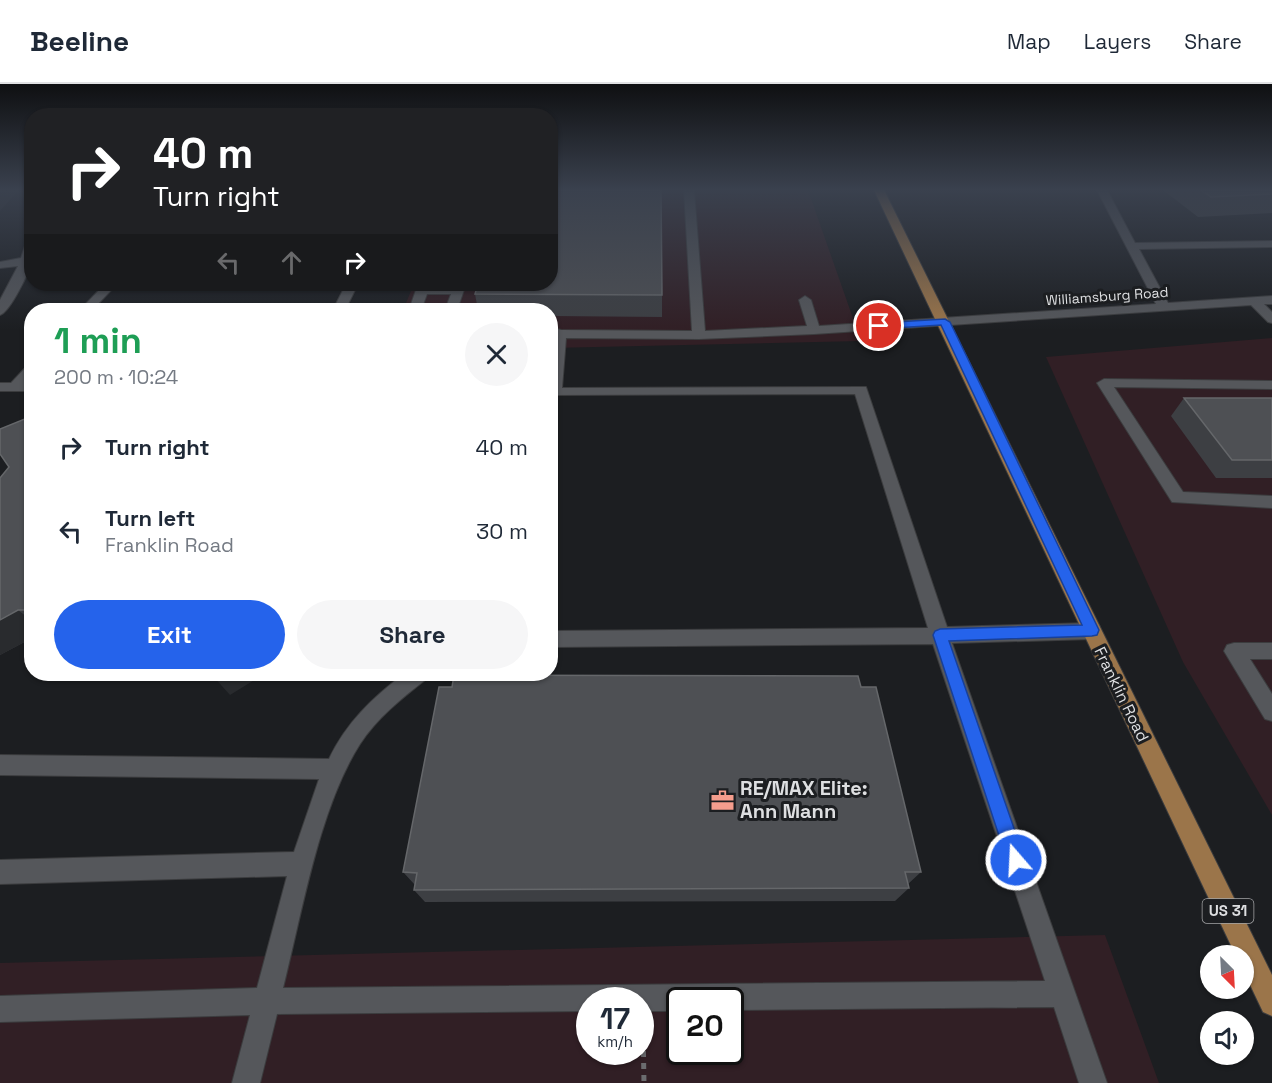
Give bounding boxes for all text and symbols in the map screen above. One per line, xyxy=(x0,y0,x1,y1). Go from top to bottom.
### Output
text: Beeline xyxy=(30,23,129,59)
text: Map xyxy=(1007,28,1051,55)
text: Layers xyxy=(1084,28,1151,55)
text: Share xyxy=(1184,28,1242,55)
text: 40 m xyxy=(153,127,253,180)
icon: right xyxy=(54,132,132,210)
text: Turn right xyxy=(153,179,280,214)
icon: left xyxy=(212,246,245,279)
icon: ahead xyxy=(275,246,308,279)
icon: right xyxy=(338,246,371,279)
street label: Williamsburg Road xyxy=(1045,283,1169,309)
pin xyxy=(853,300,904,351)
icon: arrive xyxy=(862,309,895,342)
text: 1 min xyxy=(54,318,142,364)
button: close xyxy=(465,323,528,386)
text: 200 m · 10:24 xyxy=(54,364,178,390)
icon: right xyxy=(54,431,87,464)
text: Turn right xyxy=(105,433,210,461)
text: 40 m xyxy=(476,433,528,461)
text: Turn left xyxy=(105,504,195,532)
icon: left xyxy=(54,515,87,548)
text: 30 m xyxy=(476,517,528,545)
text: Franklin Road xyxy=(105,532,234,558)
button: Exit xyxy=(54,600,285,669)
button: Share xyxy=(297,600,528,669)
street label: Franklin Road xyxy=(1090,643,1154,745)
place label: RE/MAX Elite: Ann Mann xyxy=(740,775,868,824)
office icon: RE/MAX Elite: Ann Mann xyxy=(709,787,735,813)
position arrow xyxy=(984,828,1048,892)
road number: US 31 xyxy=(1202,899,1254,923)
north arrow xyxy=(1200,945,1254,999)
map controls xyxy=(1200,945,1254,1065)
speed limit sign: 20 xyxy=(666,987,744,1065)
text: 17 xyxy=(600,999,630,1038)
button: sound xyxy=(1200,1011,1254,1065)
text: km/h xyxy=(597,1032,633,1051)

